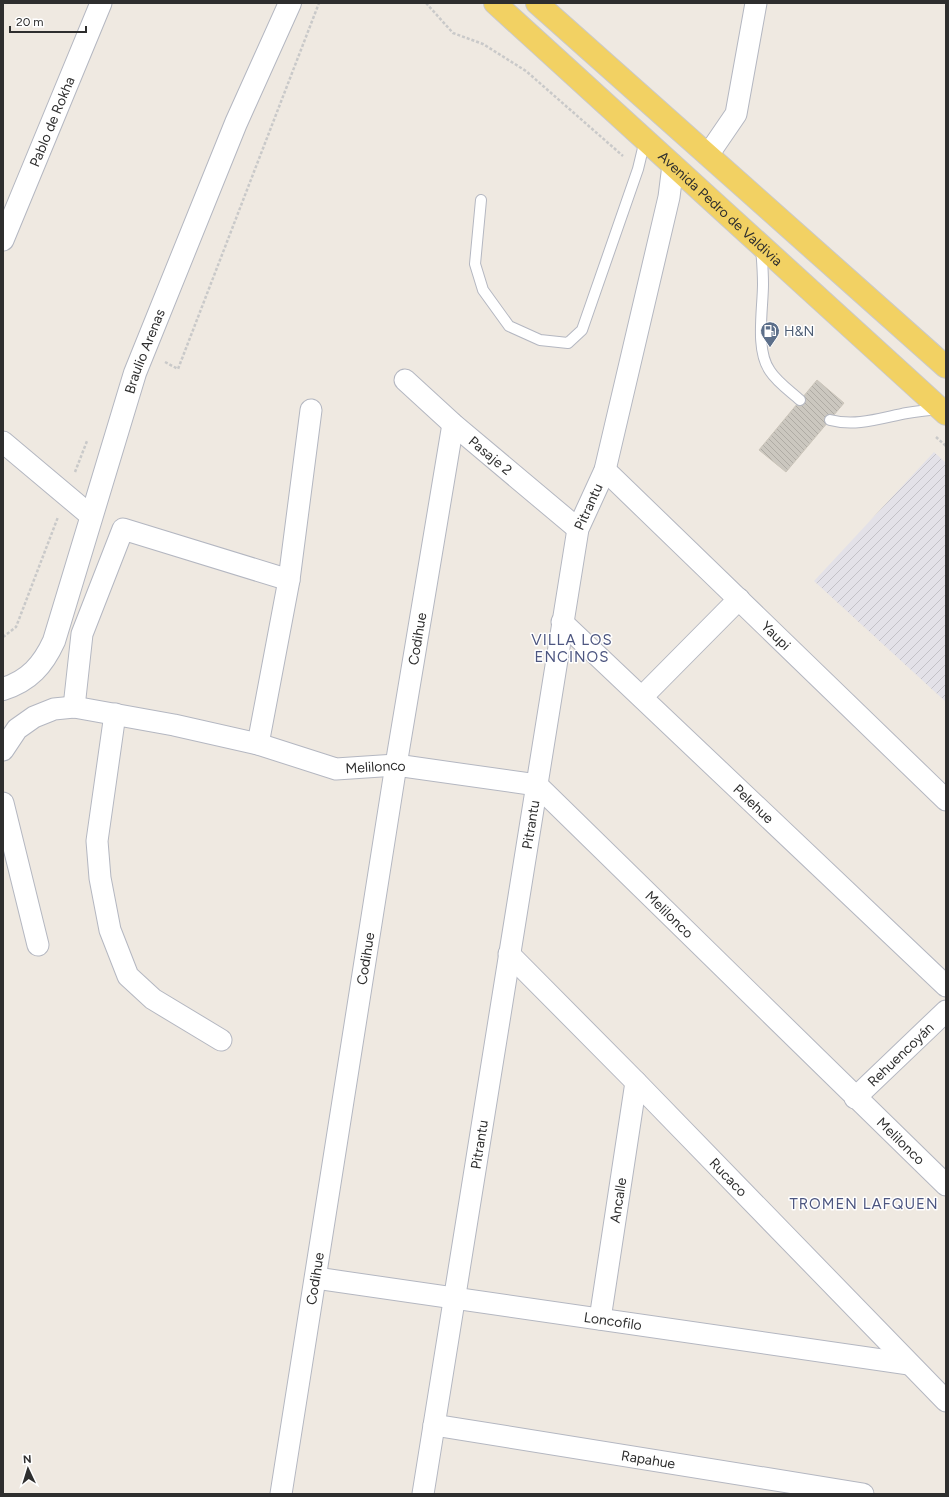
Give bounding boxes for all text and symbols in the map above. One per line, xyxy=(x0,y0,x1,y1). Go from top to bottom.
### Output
scale bar xyxy=(10,8,86,34)
text: 20 m xyxy=(16,15,44,29)
street label: Pablo de Rokha xyxy=(26,74,78,169)
street label: Avenida Pedro de Valdivia xyxy=(655,148,786,269)
street label: Braulio Arenas xyxy=(121,306,168,396)
fuel station icon: H&N xyxy=(759,320,781,348)
place label: H&N xyxy=(784,323,814,340)
street label: Pasaje 2 xyxy=(465,432,516,479)
street label: Pitrantu xyxy=(570,481,606,533)
street label: Codihue xyxy=(404,611,430,666)
street label: Yaupi xyxy=(758,618,794,653)
district label: VILLA LOS ENCINOS xyxy=(531,631,613,666)
street label: Melilonco xyxy=(345,756,407,777)
street label: Pelehue xyxy=(730,780,778,827)
street label: Pitrantu xyxy=(518,799,543,850)
street label: Melilonco xyxy=(642,887,697,942)
street label: Codihue xyxy=(353,931,378,986)
street label: Rehuencoyán xyxy=(864,1019,937,1090)
street label: Melilonco xyxy=(873,1114,929,1168)
street label: Pitrantu xyxy=(467,1119,491,1170)
street label: Rucaco xyxy=(706,1154,751,1200)
street label: Ancalle xyxy=(606,1176,630,1224)
district label: TROMEN LAFQUEN xyxy=(789,1195,939,1213)
street label: Codihue xyxy=(302,1251,328,1306)
street label: Loncofilo xyxy=(583,1308,643,1334)
street label: Rapahue xyxy=(620,1447,677,1472)
north arrow xyxy=(8,1449,48,1489)
text: N xyxy=(23,1453,32,1466)

